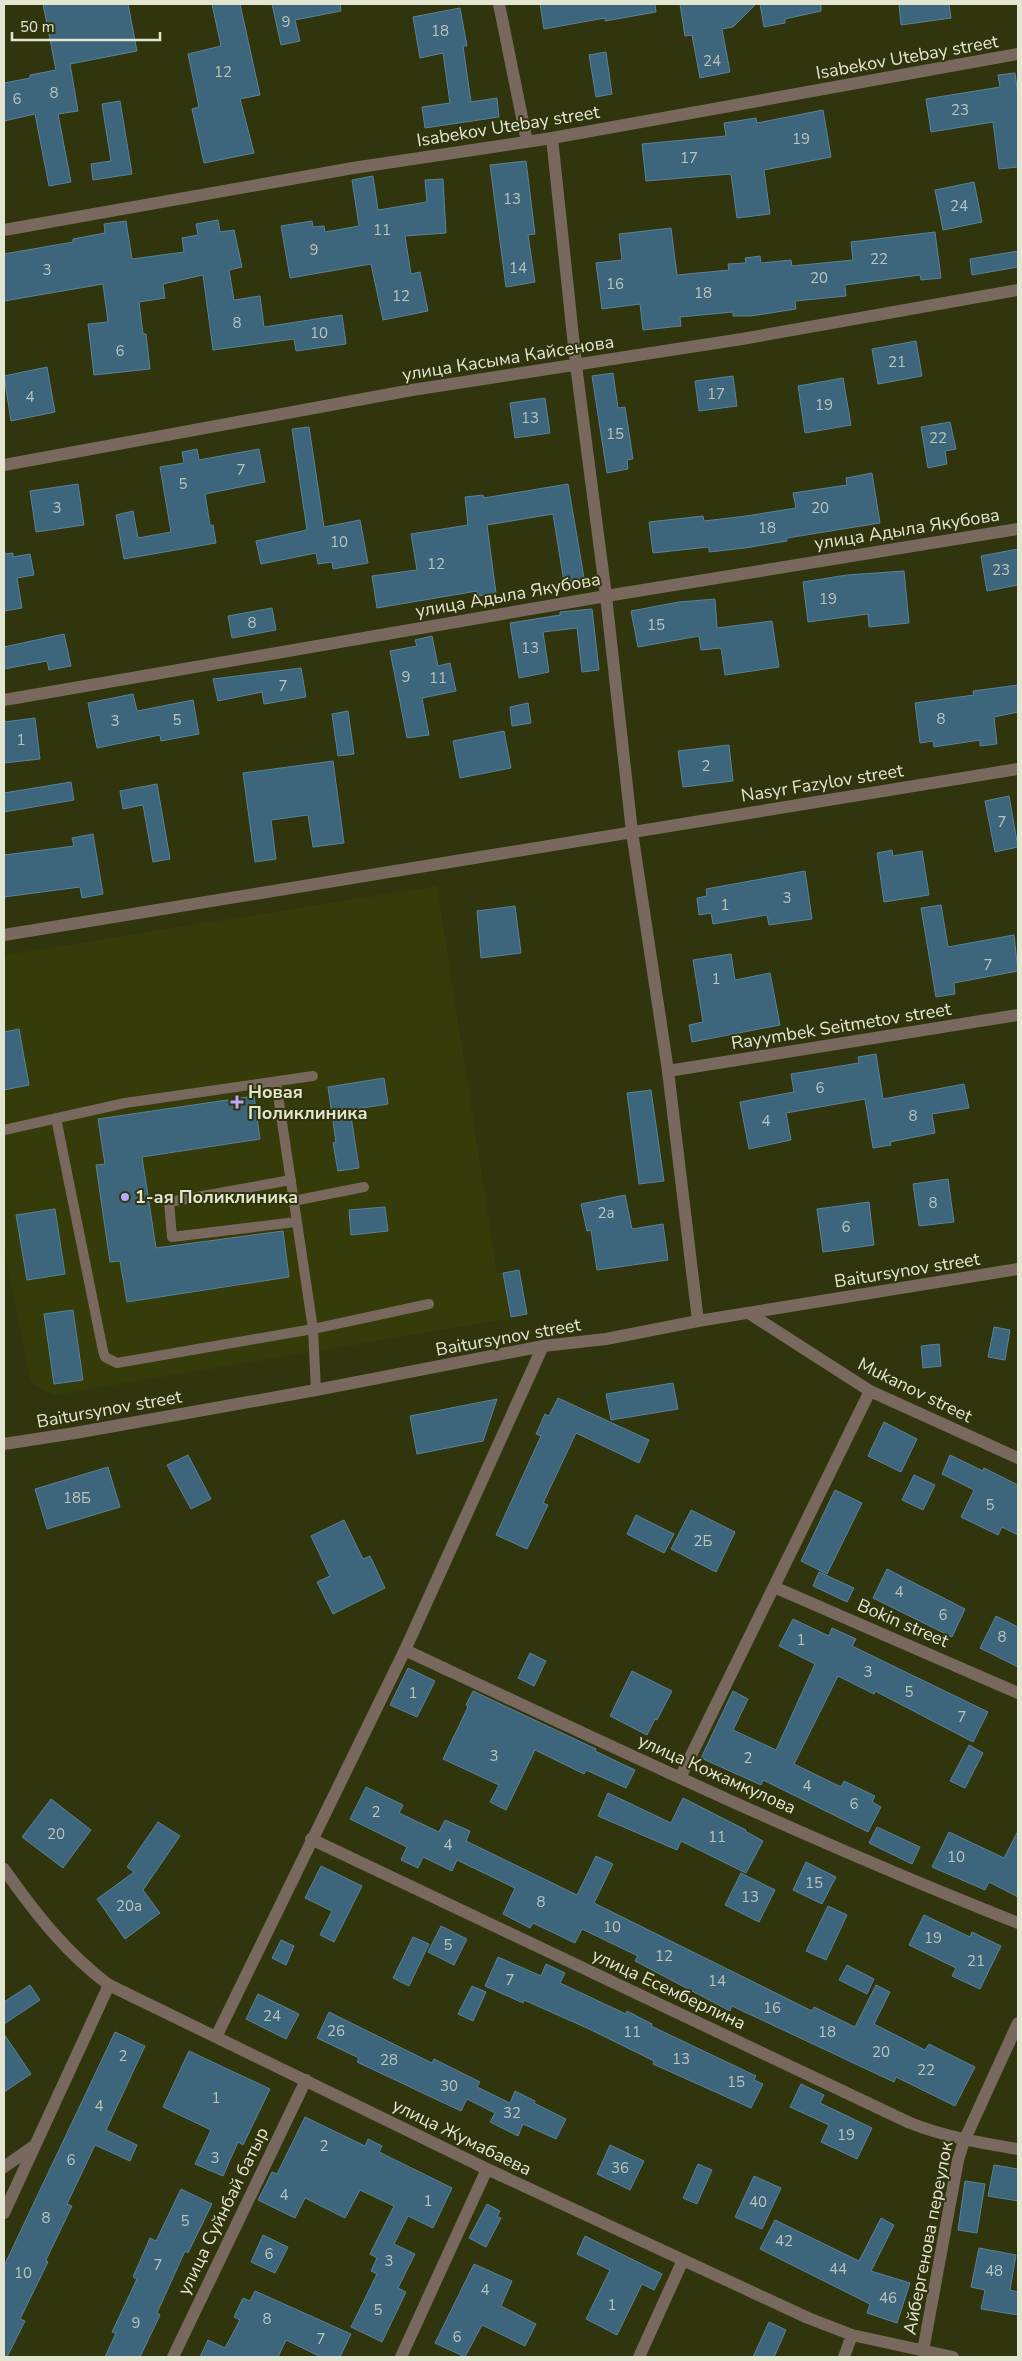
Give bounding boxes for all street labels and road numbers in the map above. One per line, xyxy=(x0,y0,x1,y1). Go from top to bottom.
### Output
street label: Isabekov Utebay street xyxy=(814,29,1001,85)
street label: Isabekov Utebay street xyxy=(415,100,602,152)
street label: улица Касыма Кайсенова xyxy=(400,329,616,387)
street label: улица Адыла Якубова xyxy=(813,502,1001,556)
street label: улица Адыла Якубова xyxy=(414,567,602,623)
street label: Nasyr Fazylov street xyxy=(739,758,905,808)
street label: Rayymbek Seitmetov street xyxy=(729,997,953,1055)
street label: Baitursynov street xyxy=(833,1247,982,1293)
street label: Baitursynov street xyxy=(434,1312,583,1362)
street label: Mukanov street xyxy=(854,1352,977,1428)
street label: Baitursynov street xyxy=(35,1384,184,1434)
street label: Bokin street xyxy=(854,1593,953,1653)
street label: улица Кожамкулова xyxy=(634,1728,800,1820)
street label: улица Есемберлина xyxy=(588,1943,750,2035)
street label: улица Жумабаева xyxy=(388,2093,536,2181)
street label: улица Суйнбай батыр xyxy=(172,2123,274,2299)
street label: Айбергенова переулок xyxy=(897,2139,959,2337)

